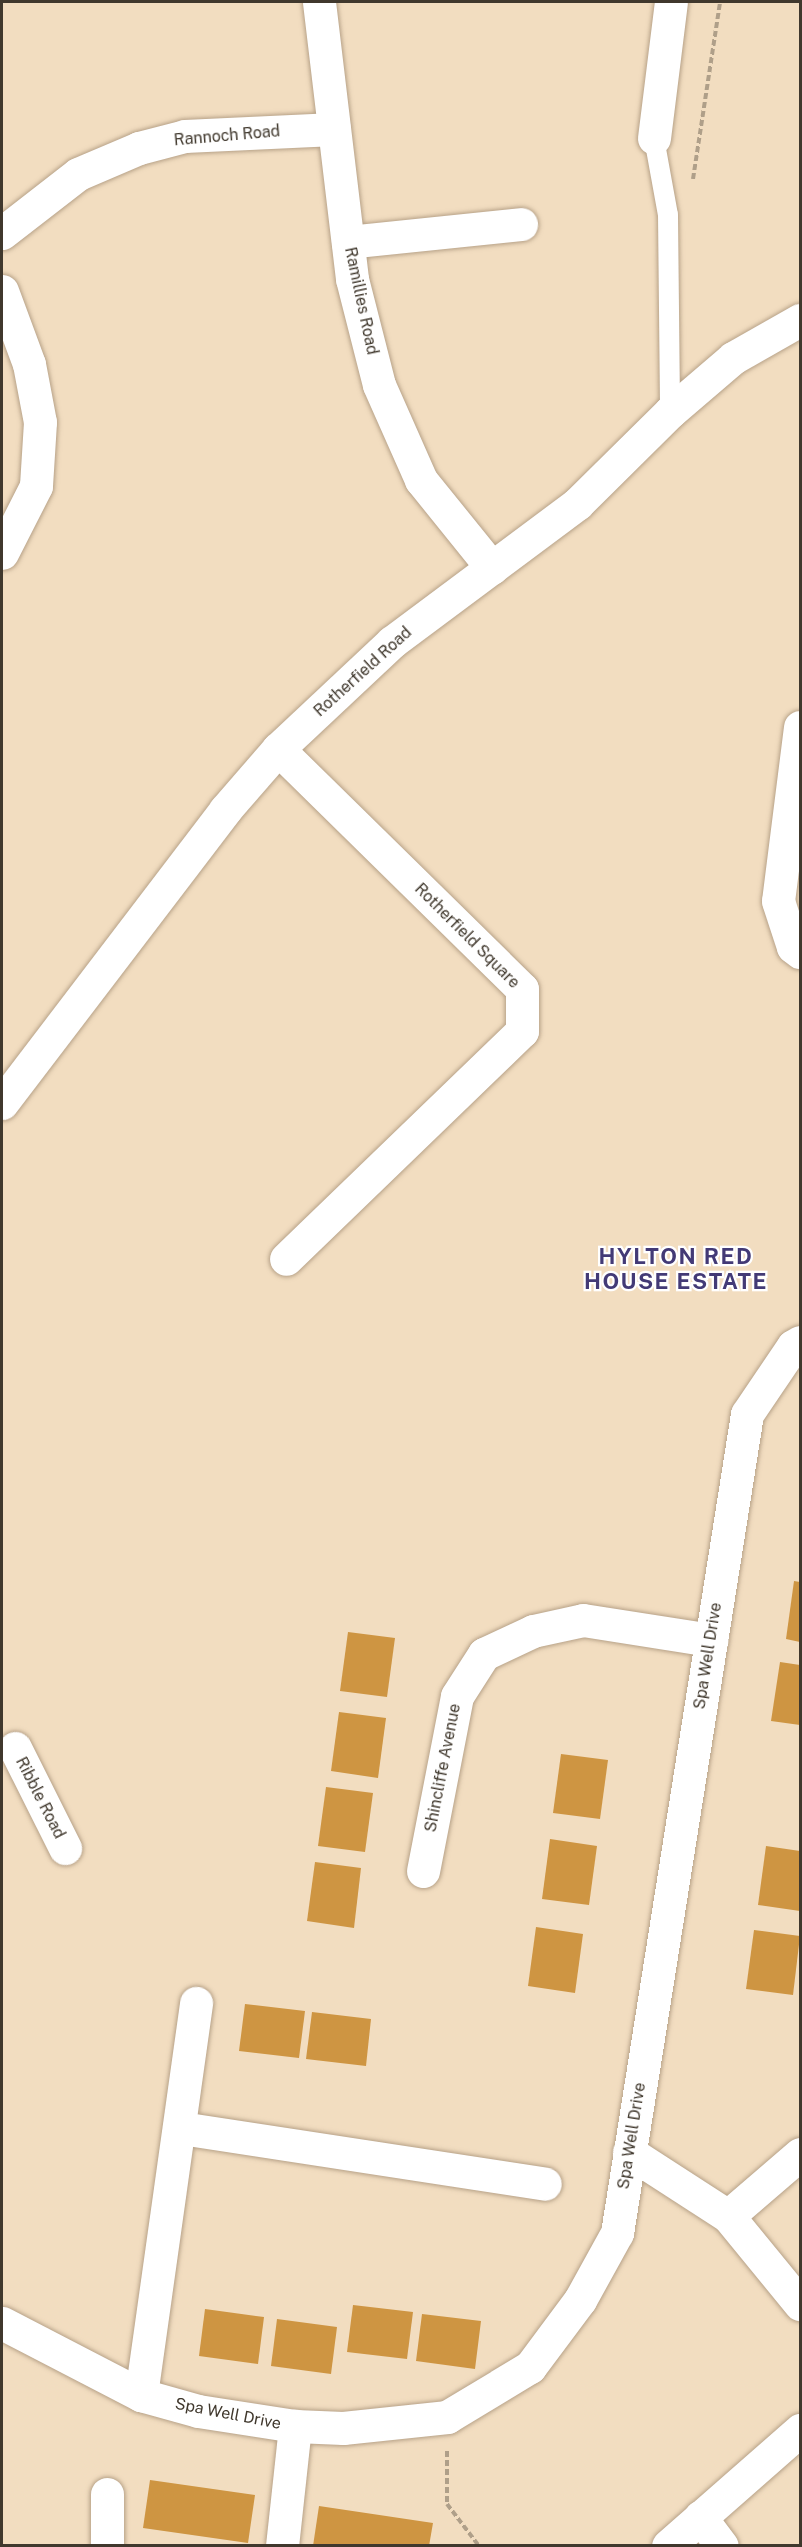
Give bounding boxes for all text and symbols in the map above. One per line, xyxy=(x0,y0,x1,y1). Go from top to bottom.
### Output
street label: Rannoch Road xyxy=(173,122,281,150)
street label: Ramillies Road xyxy=(340,245,382,357)
street label: Rotherfield Road xyxy=(310,623,416,721)
street label: Rotherfield Square xyxy=(411,880,523,992)
district label: HYLTON RED HOUSE ESTATE xyxy=(584,1243,768,1294)
street label: Spa Well Drive xyxy=(690,1601,726,1711)
street label: Shincliffe Avenue xyxy=(421,1702,465,1834)
street label: Ribble Road xyxy=(11,1754,69,1842)
street label: Spa Well Drive xyxy=(614,2081,650,2191)
street label: Spa Well Drive xyxy=(173,2394,283,2434)

